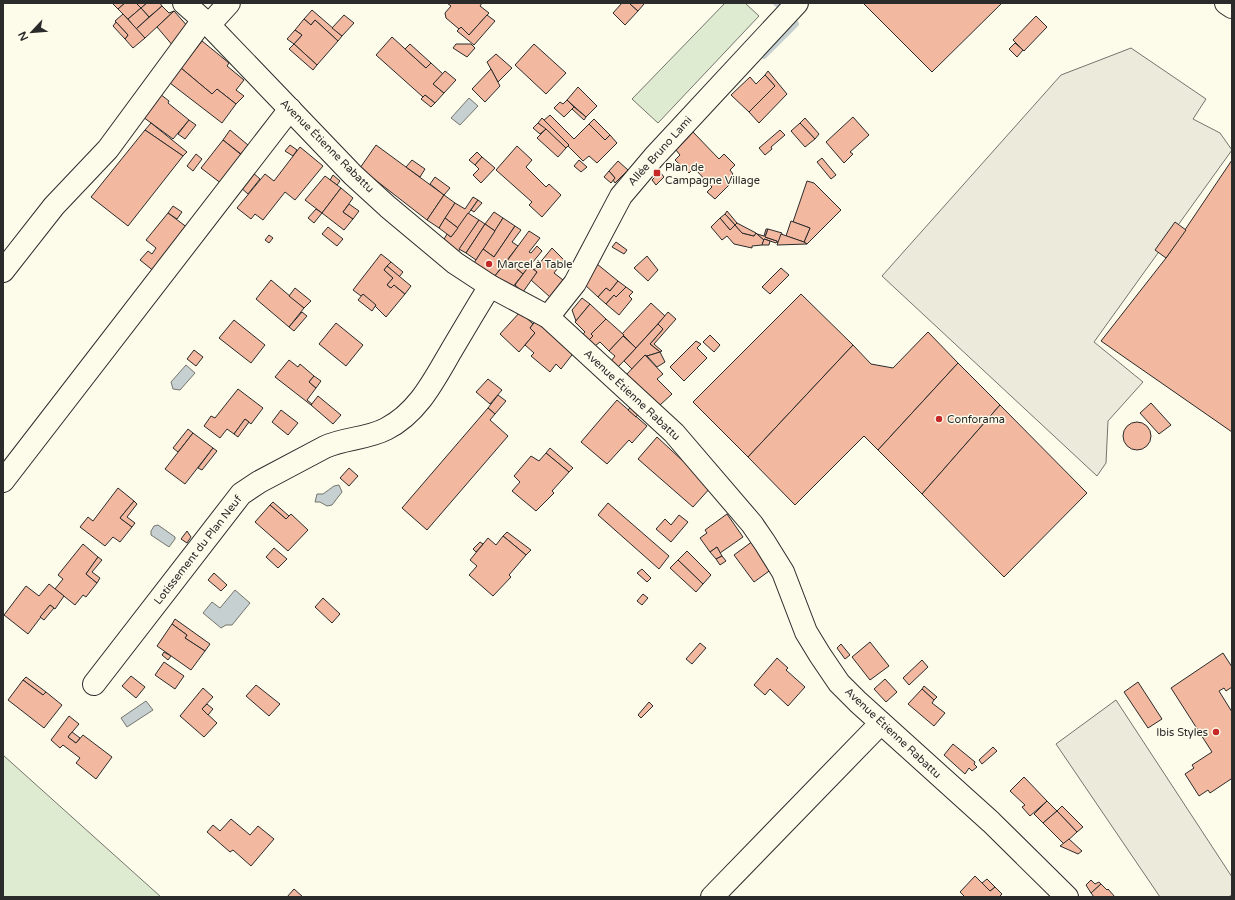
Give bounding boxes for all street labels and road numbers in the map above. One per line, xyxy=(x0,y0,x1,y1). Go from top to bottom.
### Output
street label: Avenue Étienne Rabattu xyxy=(278,96,377,195)
street label: Allée Bruno Lami xyxy=(625,114,695,188)
street label: Avenue Étienne Rabattu xyxy=(581,346,683,443)
street label: Lotissement du Plan Neuf xyxy=(151,492,245,607)
street label: Avenue Étienne Rabattu xyxy=(842,684,944,781)

